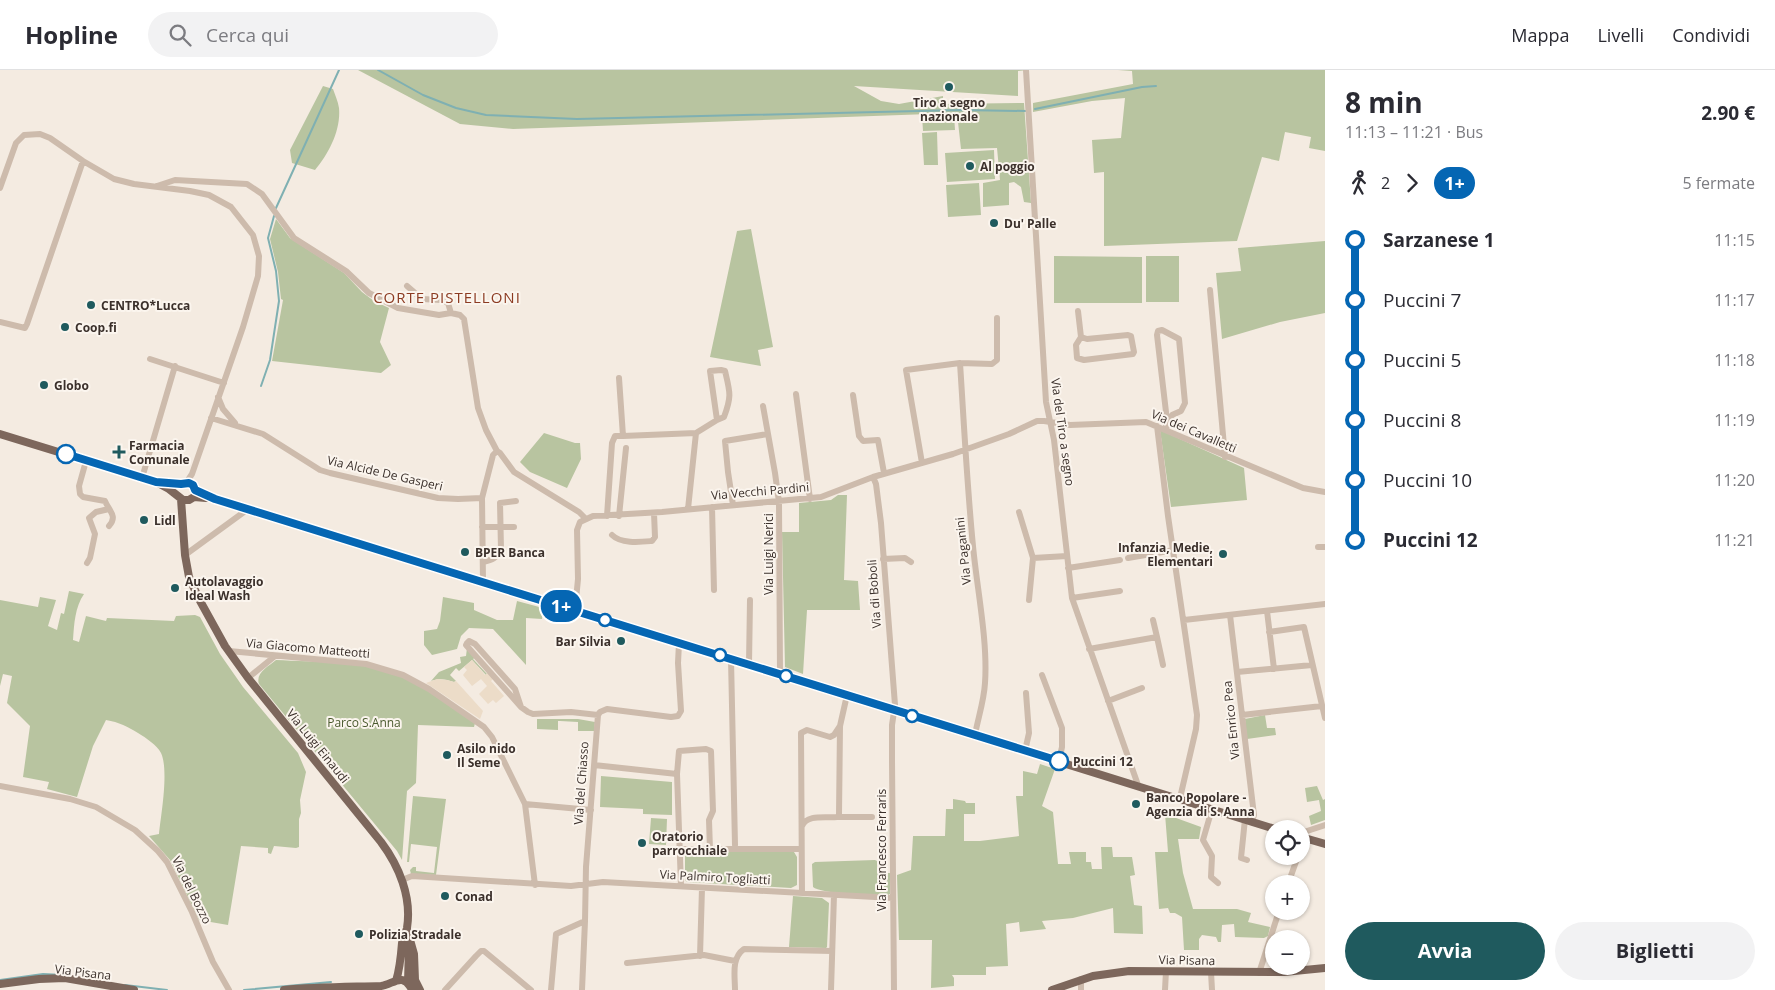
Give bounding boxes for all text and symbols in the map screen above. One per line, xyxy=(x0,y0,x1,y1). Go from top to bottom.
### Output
search box xyxy=(148,12,498,57)
text: Hopline xyxy=(25,18,118,51)
icon: search xyxy=(166,21,194,49)
text: Cerca qui xyxy=(206,22,289,48)
text: Mappa xyxy=(1511,23,1569,47)
text: Livelli xyxy=(1597,23,1644,47)
text: Condividi xyxy=(1672,23,1750,47)
marker: Tiro a segno nazionale xyxy=(943,81,955,93)
text: 8 min xyxy=(1345,83,1423,121)
place label: Tiro a segno nazionale xyxy=(913,94,985,125)
text: 2.90 € xyxy=(1701,100,1755,126)
text: 11:13 – 11:21 · Bus xyxy=(1345,121,1483,143)
place label: Al poggio xyxy=(980,158,1035,175)
marker: Al poggio xyxy=(964,160,976,172)
icon: walk xyxy=(1345,169,1373,197)
icon: forward xyxy=(1398,169,1426,197)
text: 1+ xyxy=(1444,171,1465,195)
text: 2 xyxy=(1381,172,1390,194)
text: 5 fermate xyxy=(1682,172,1755,194)
place label: Du' Palle xyxy=(1004,215,1056,232)
marker: Du' Palle xyxy=(988,217,1000,229)
text: Sarzanese 1 xyxy=(1383,227,1495,253)
text: 11:15 xyxy=(1714,229,1755,251)
district label: CORTE PISTELLONI xyxy=(373,287,521,307)
text: Puccini 7 xyxy=(1383,287,1461,313)
text: 11:17 xyxy=(1714,289,1755,311)
place label: CENTRO*Lucca xyxy=(101,297,190,314)
marker: CENTRO*Lucca xyxy=(85,299,97,311)
place label: Coop.fi xyxy=(75,319,117,336)
marker: Coop.fi xyxy=(59,321,71,333)
text: Puccini 5 xyxy=(1383,347,1461,373)
text: 11:18 xyxy=(1714,349,1755,371)
place label: Globo xyxy=(54,377,89,394)
street label: Via del Tiro a segno xyxy=(1047,377,1079,487)
marker: Globo xyxy=(38,379,50,391)
street label: Via dei Cavalletti xyxy=(1149,405,1239,457)
text: Puccini 8 xyxy=(1383,407,1461,433)
text: 11:19 xyxy=(1714,409,1755,431)
place label: Farmacia Comunale xyxy=(129,437,190,468)
unlabelled marker xyxy=(56,444,76,464)
marker: Farmacia Comunale xyxy=(113,446,125,458)
street label: Via Alcide De Gasperi xyxy=(325,451,445,495)
text: Puccini 10 xyxy=(1383,467,1472,493)
text: 11:20 xyxy=(1714,469,1755,491)
street label: Via Vecchi Pardini xyxy=(710,478,810,504)
place label: Lidl xyxy=(154,512,176,529)
street label: Via Luigi Nerici xyxy=(760,513,777,595)
marker: Lidl xyxy=(138,514,150,526)
street label: Via Paganini xyxy=(951,516,975,586)
text: Puccini 12 xyxy=(1383,527,1478,553)
text: 11:21 xyxy=(1714,529,1755,551)
place label: Infanzia, Medie, Elementari xyxy=(1118,539,1213,570)
place label: BPER Banca xyxy=(475,544,545,561)
marker: BPER Banca xyxy=(459,546,471,558)
marker: Infanzia, Medie, Elementari xyxy=(1217,548,1229,560)
street label: Via di Boboli xyxy=(863,559,885,629)
place label: Autolavaggio Ideal Wash xyxy=(185,573,263,604)
marker: Autolavaggio Ideal Wash xyxy=(169,582,181,594)
line badge: 1+ xyxy=(538,590,584,622)
text: 1+ xyxy=(551,594,571,618)
unlabelled marker xyxy=(598,613,612,627)
place label: Bar Silvia xyxy=(555,633,611,650)
street label: Via Giacomo Matteotti xyxy=(245,634,371,662)
marker: Bar Silvia xyxy=(615,635,627,647)
unlabelled marker xyxy=(713,648,727,662)
unlabelled marker xyxy=(779,669,793,683)
street label: Via Enrico Pea xyxy=(1218,680,1244,760)
street label: Via Luigi Einaudi xyxy=(283,705,353,787)
unlabelled marker xyxy=(905,709,919,723)
park label: Parco S.Anna xyxy=(327,714,401,731)
place label: Asilo nido Il Seme xyxy=(457,740,516,771)
street label: Via del Chiasso xyxy=(570,741,592,825)
marker: Asilo nido Il Seme xyxy=(441,749,453,761)
marker: Puccini 12 xyxy=(1049,751,1069,771)
place label: Puccini 12 xyxy=(1073,753,1133,770)
street label: Via Francesco Ferraris xyxy=(873,789,890,911)
place label: Banco Popolare - Agenzia di S. Anna xyxy=(1146,789,1255,820)
marker: Banco Popolare - Agenzia di S. Anna xyxy=(1130,798,1142,810)
map controls xyxy=(1265,820,1310,975)
button: locate xyxy=(1265,820,1310,865)
place label: Oratorio parrocchiale xyxy=(652,828,727,859)
marker: Oratorio parrocchiale xyxy=(636,837,648,849)
street label: Via del Bozzo xyxy=(168,853,216,927)
street label: Via Palmiro Togliatti xyxy=(659,866,771,888)
button: + xyxy=(1265,875,1310,920)
place label: Conad xyxy=(455,888,493,905)
marker: Conad xyxy=(439,890,451,902)
button: Avvia xyxy=(1345,922,1545,980)
button: Biglietti xyxy=(1555,922,1755,980)
place label: Polizia Stradale xyxy=(369,926,461,943)
marker: Polizia Stradale xyxy=(353,928,365,940)
button: − xyxy=(1265,930,1310,975)
street label: Via Pisana xyxy=(1159,951,1215,969)
street label: Via Pisana xyxy=(54,960,112,984)

